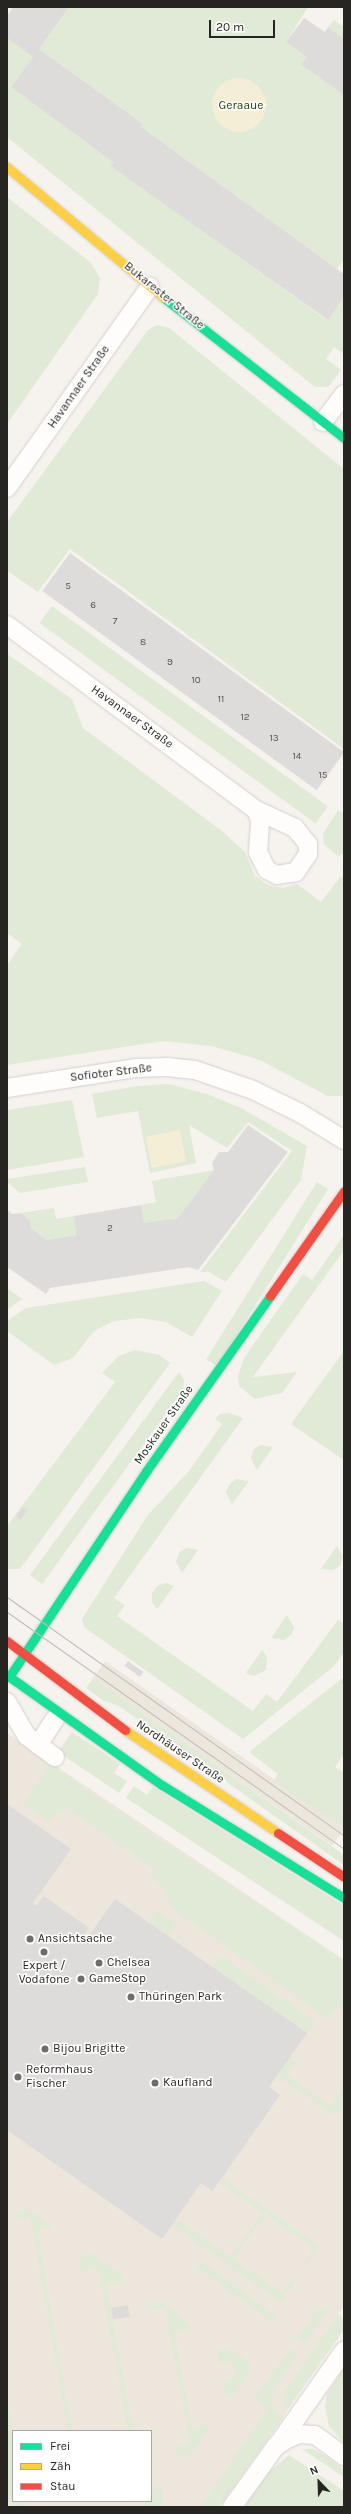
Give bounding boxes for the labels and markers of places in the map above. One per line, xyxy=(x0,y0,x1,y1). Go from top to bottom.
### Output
place label: Ansichtsache xyxy=(38,1932,112,1946)
marker: Ansichtsache xyxy=(25,1934,35,1944)
marker: Expert / Vodafone xyxy=(39,1947,49,1957)
place label: Chelsea xyxy=(107,1956,150,1970)
marker: Chelsea xyxy=(94,1958,104,1968)
place label: Expert / Vodafone xyxy=(19,1959,69,1987)
place label: GameStop xyxy=(89,1972,146,1986)
marker: GameStop xyxy=(76,1974,86,1984)
place label: Thüringen Park xyxy=(139,1990,222,2004)
marker: Thüringen Park xyxy=(126,1992,136,2002)
place label: Bijou Brigitte xyxy=(53,2042,125,2056)
marker: Bijou Brigitte xyxy=(40,2044,50,2054)
place label: Reformhaus Fischer xyxy=(26,2063,93,2091)
marker: Reformhaus Fischer xyxy=(13,2072,23,2082)
place label: Kaufland xyxy=(163,2076,213,2090)
marker: Kaufland xyxy=(150,2078,160,2088)

